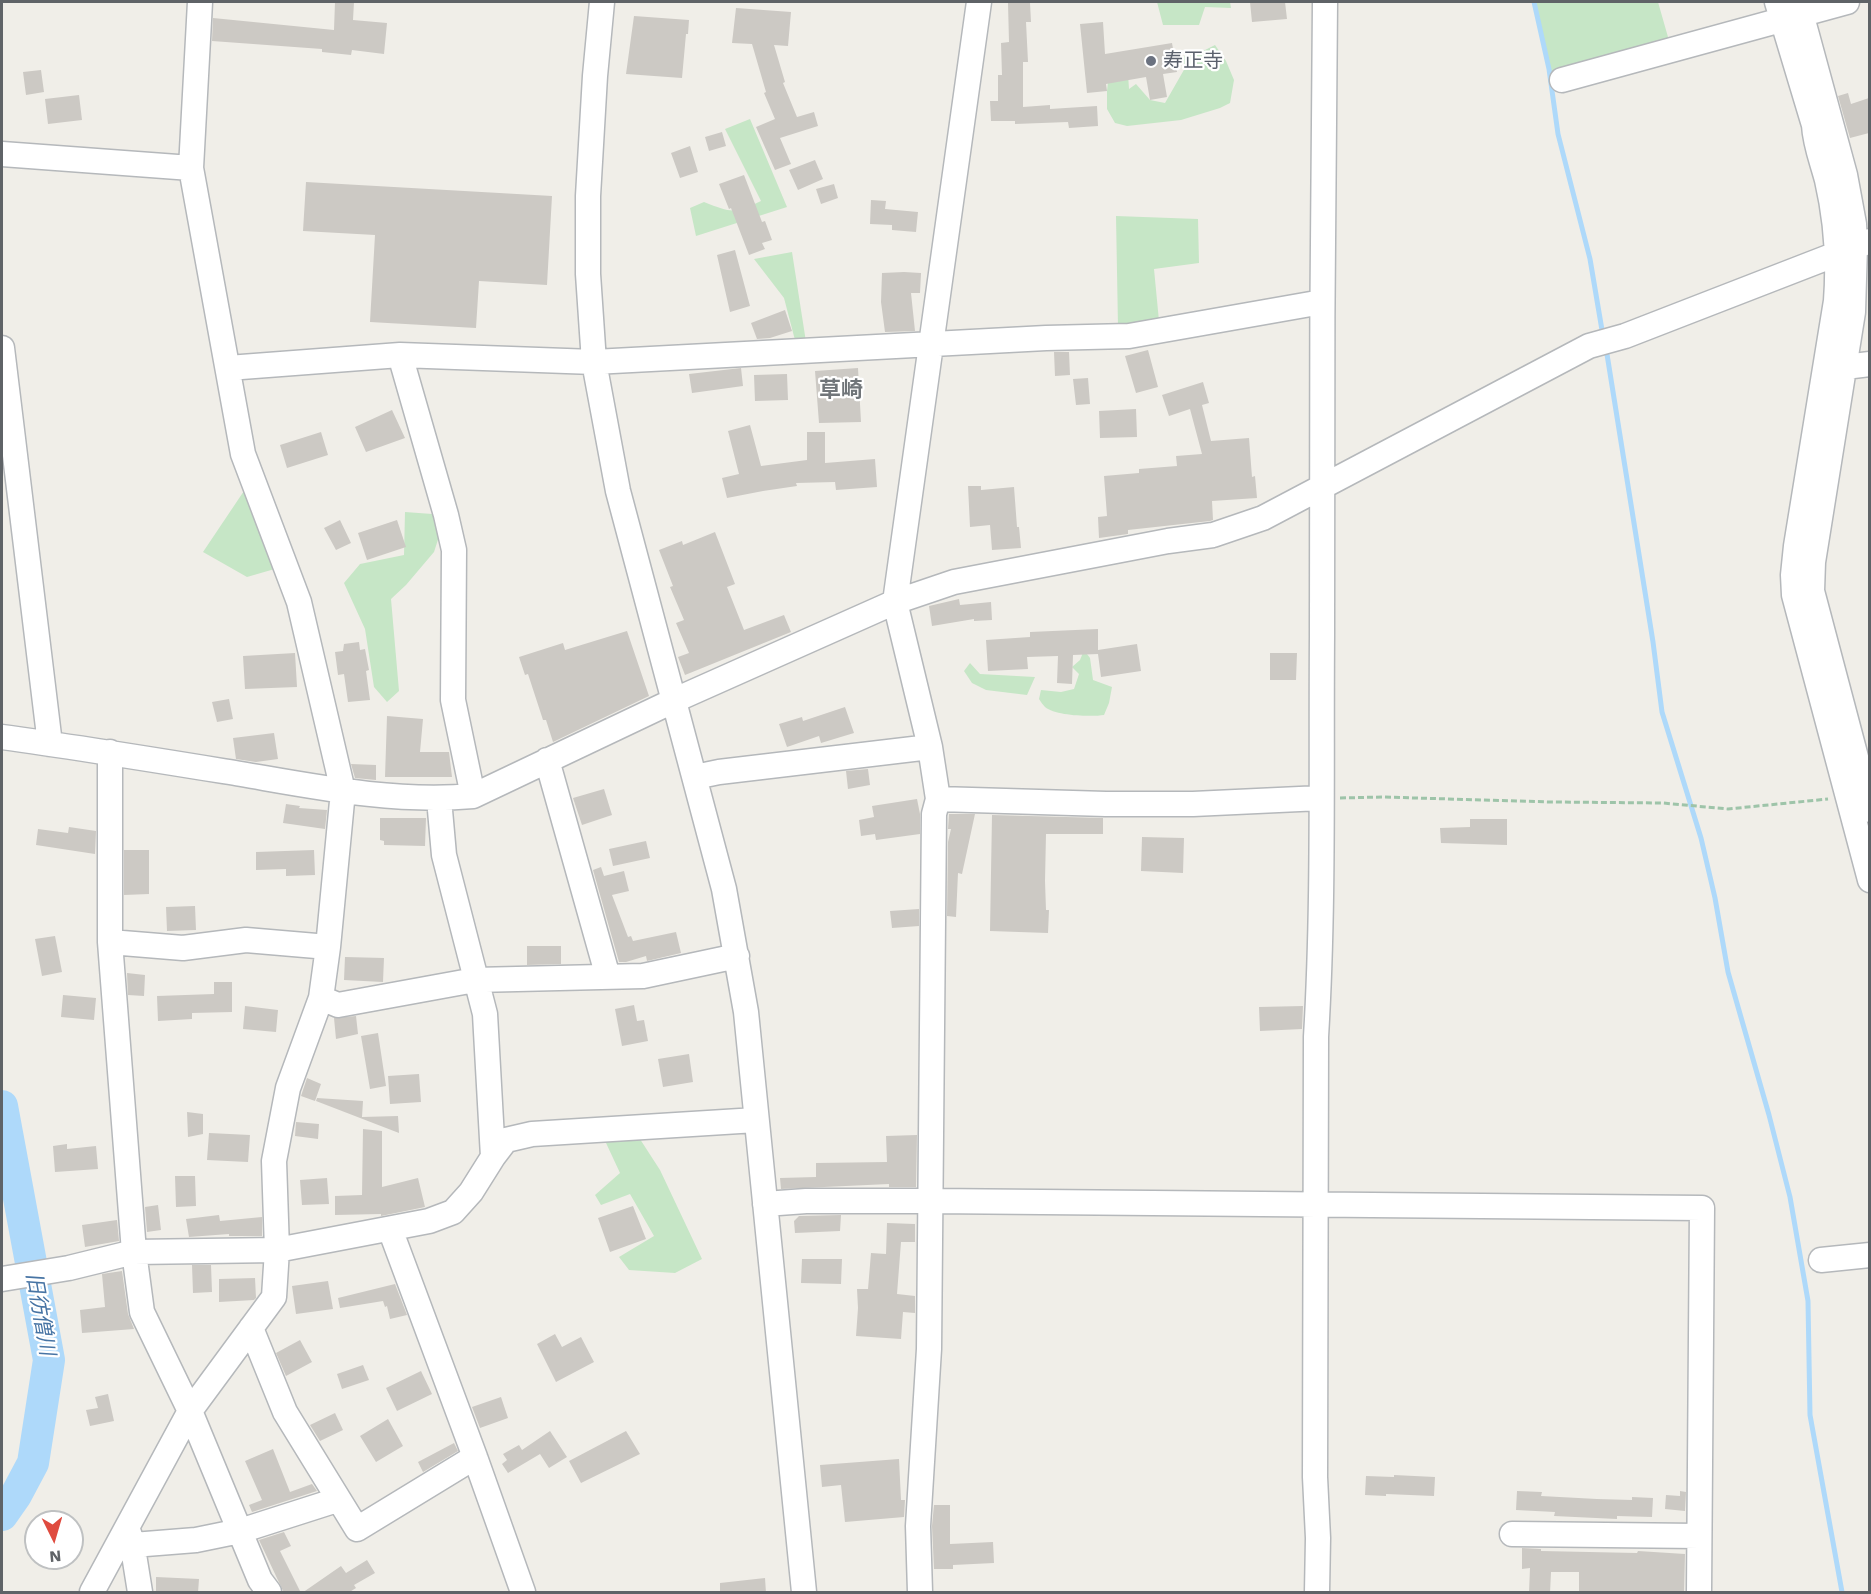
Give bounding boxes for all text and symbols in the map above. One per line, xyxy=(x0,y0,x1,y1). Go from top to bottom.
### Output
place label: 寿正寺 xyxy=(1163,49,1223,73)
marker: 寿正寺 xyxy=(1144,54,1158,68)
district label: 草崎 xyxy=(819,378,863,404)
water label: 旧彷僧川 xyxy=(20,1270,60,1358)
north arrow xyxy=(24,1510,84,1570)
text: N xyxy=(49,1546,62,1566)

